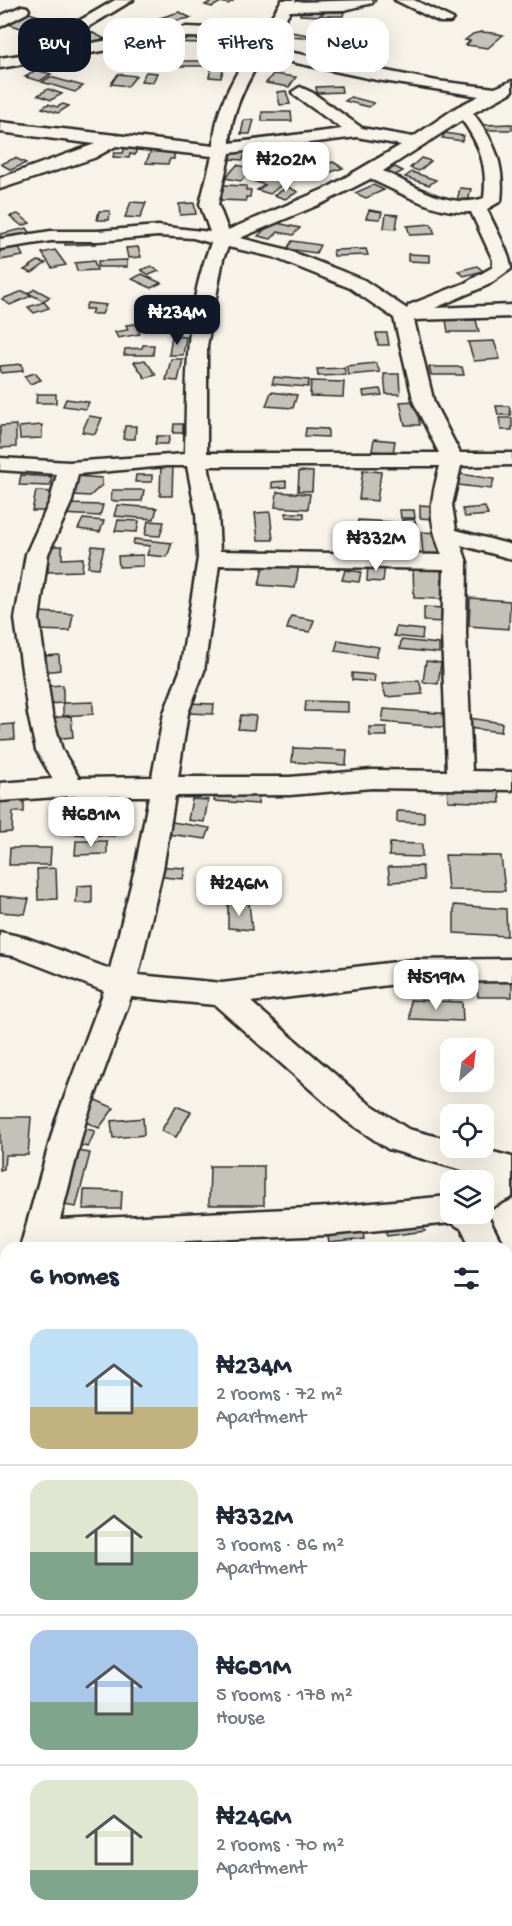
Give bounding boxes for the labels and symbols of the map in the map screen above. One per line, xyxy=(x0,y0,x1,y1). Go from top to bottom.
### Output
pin: ₦202M xyxy=(244,142,328,193)
pin: ₦234M xyxy=(135,295,219,346)
pin: ₦332M xyxy=(334,521,418,572)
pin: ₦681M xyxy=(49,797,133,848)
pin: ₦246M xyxy=(197,866,281,917)
pin: ₦519M xyxy=(394,960,478,1011)
north arrow xyxy=(440,1038,494,1092)

